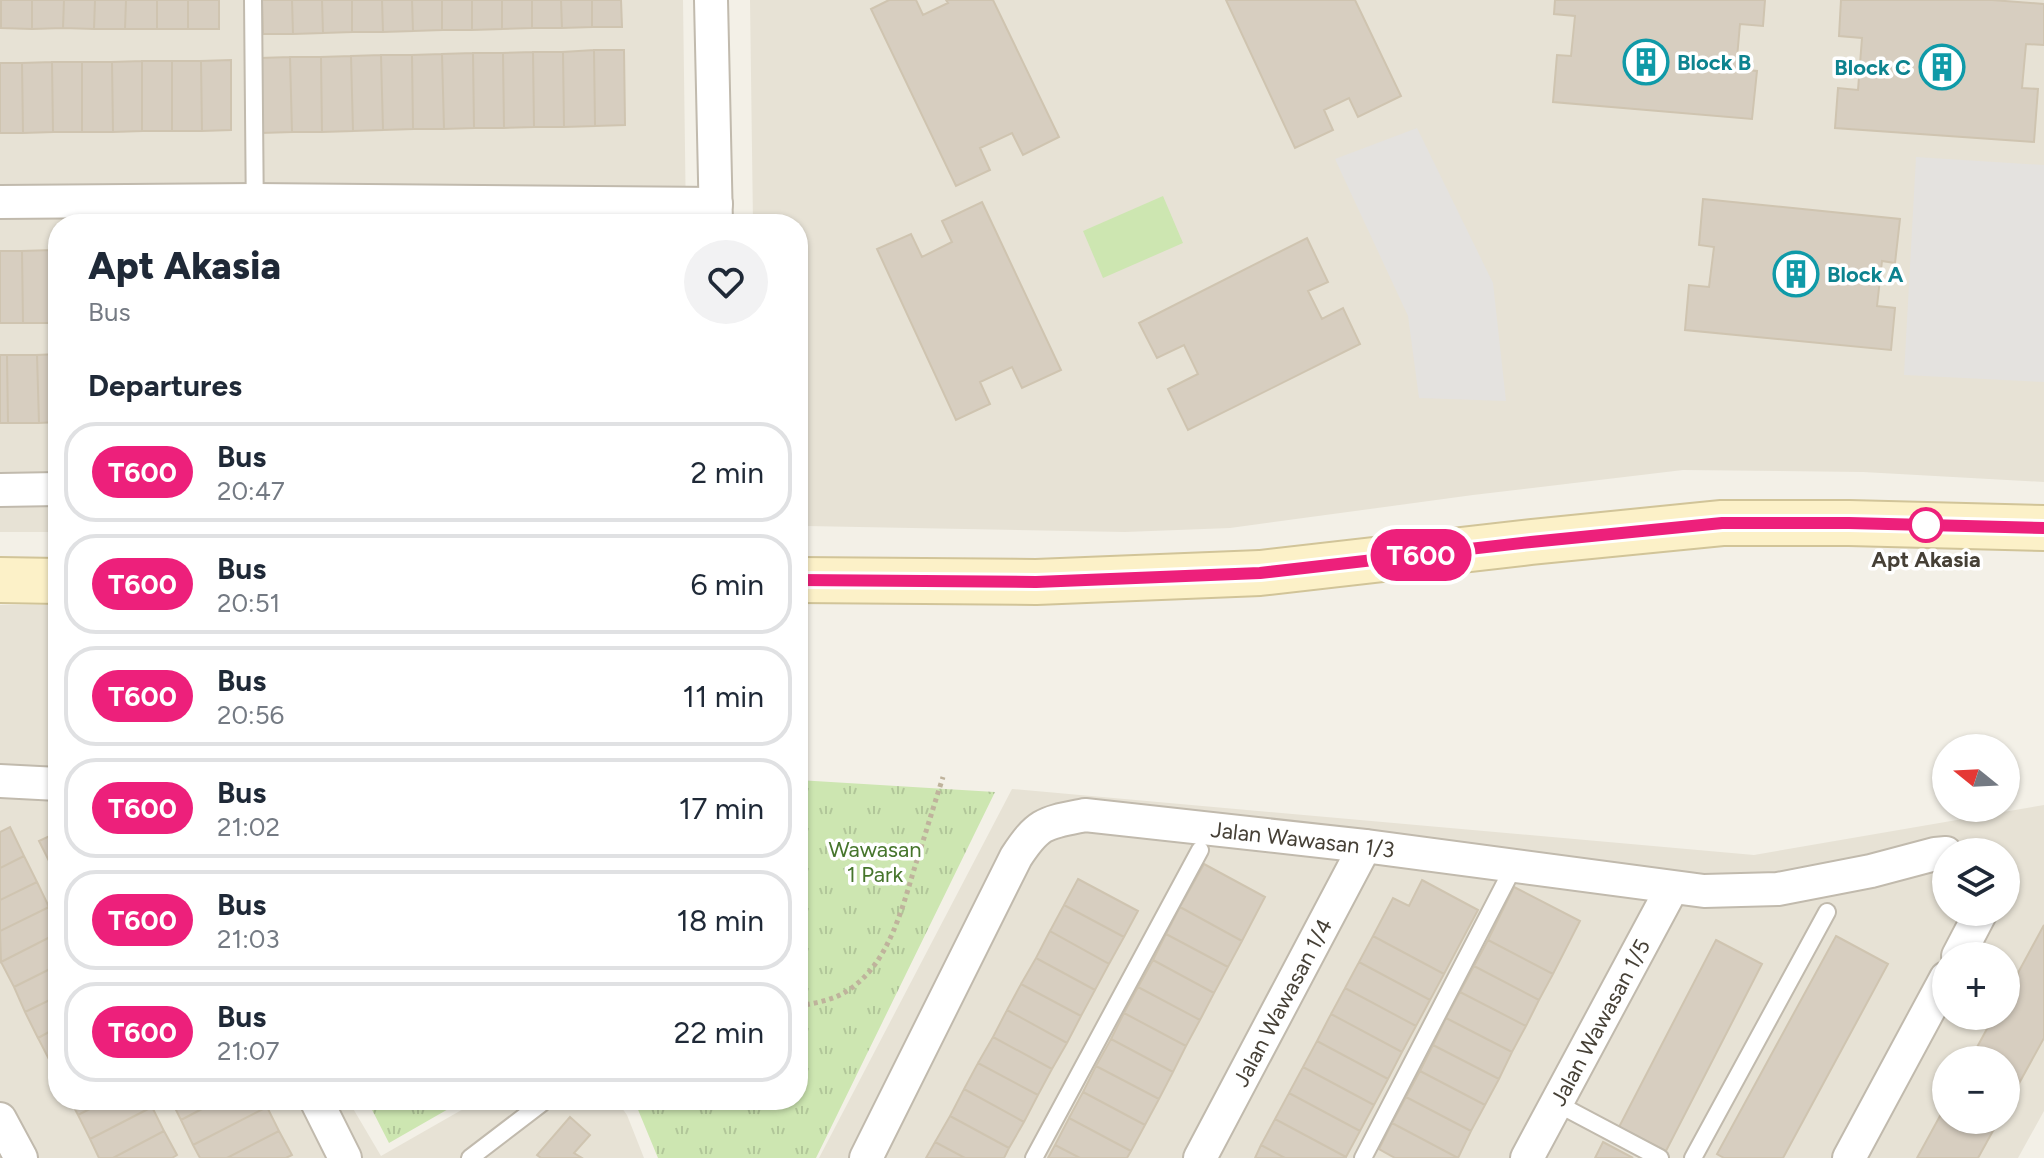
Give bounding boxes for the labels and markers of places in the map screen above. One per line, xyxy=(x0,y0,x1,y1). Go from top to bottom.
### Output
building icon: Block B xyxy=(1622,38,1670,86)
building icon: Block C xyxy=(1918,43,1966,91)
place label: Block B xyxy=(1677,49,1751,76)
place label: Block C xyxy=(1834,54,1911,81)
building icon: Block A xyxy=(1772,250,1820,298)
place label: Block A xyxy=(1827,261,1904,288)
marker: Apt Akasia xyxy=(1909,508,1943,542)
place label: Apt Akasia xyxy=(1871,546,1981,573)

